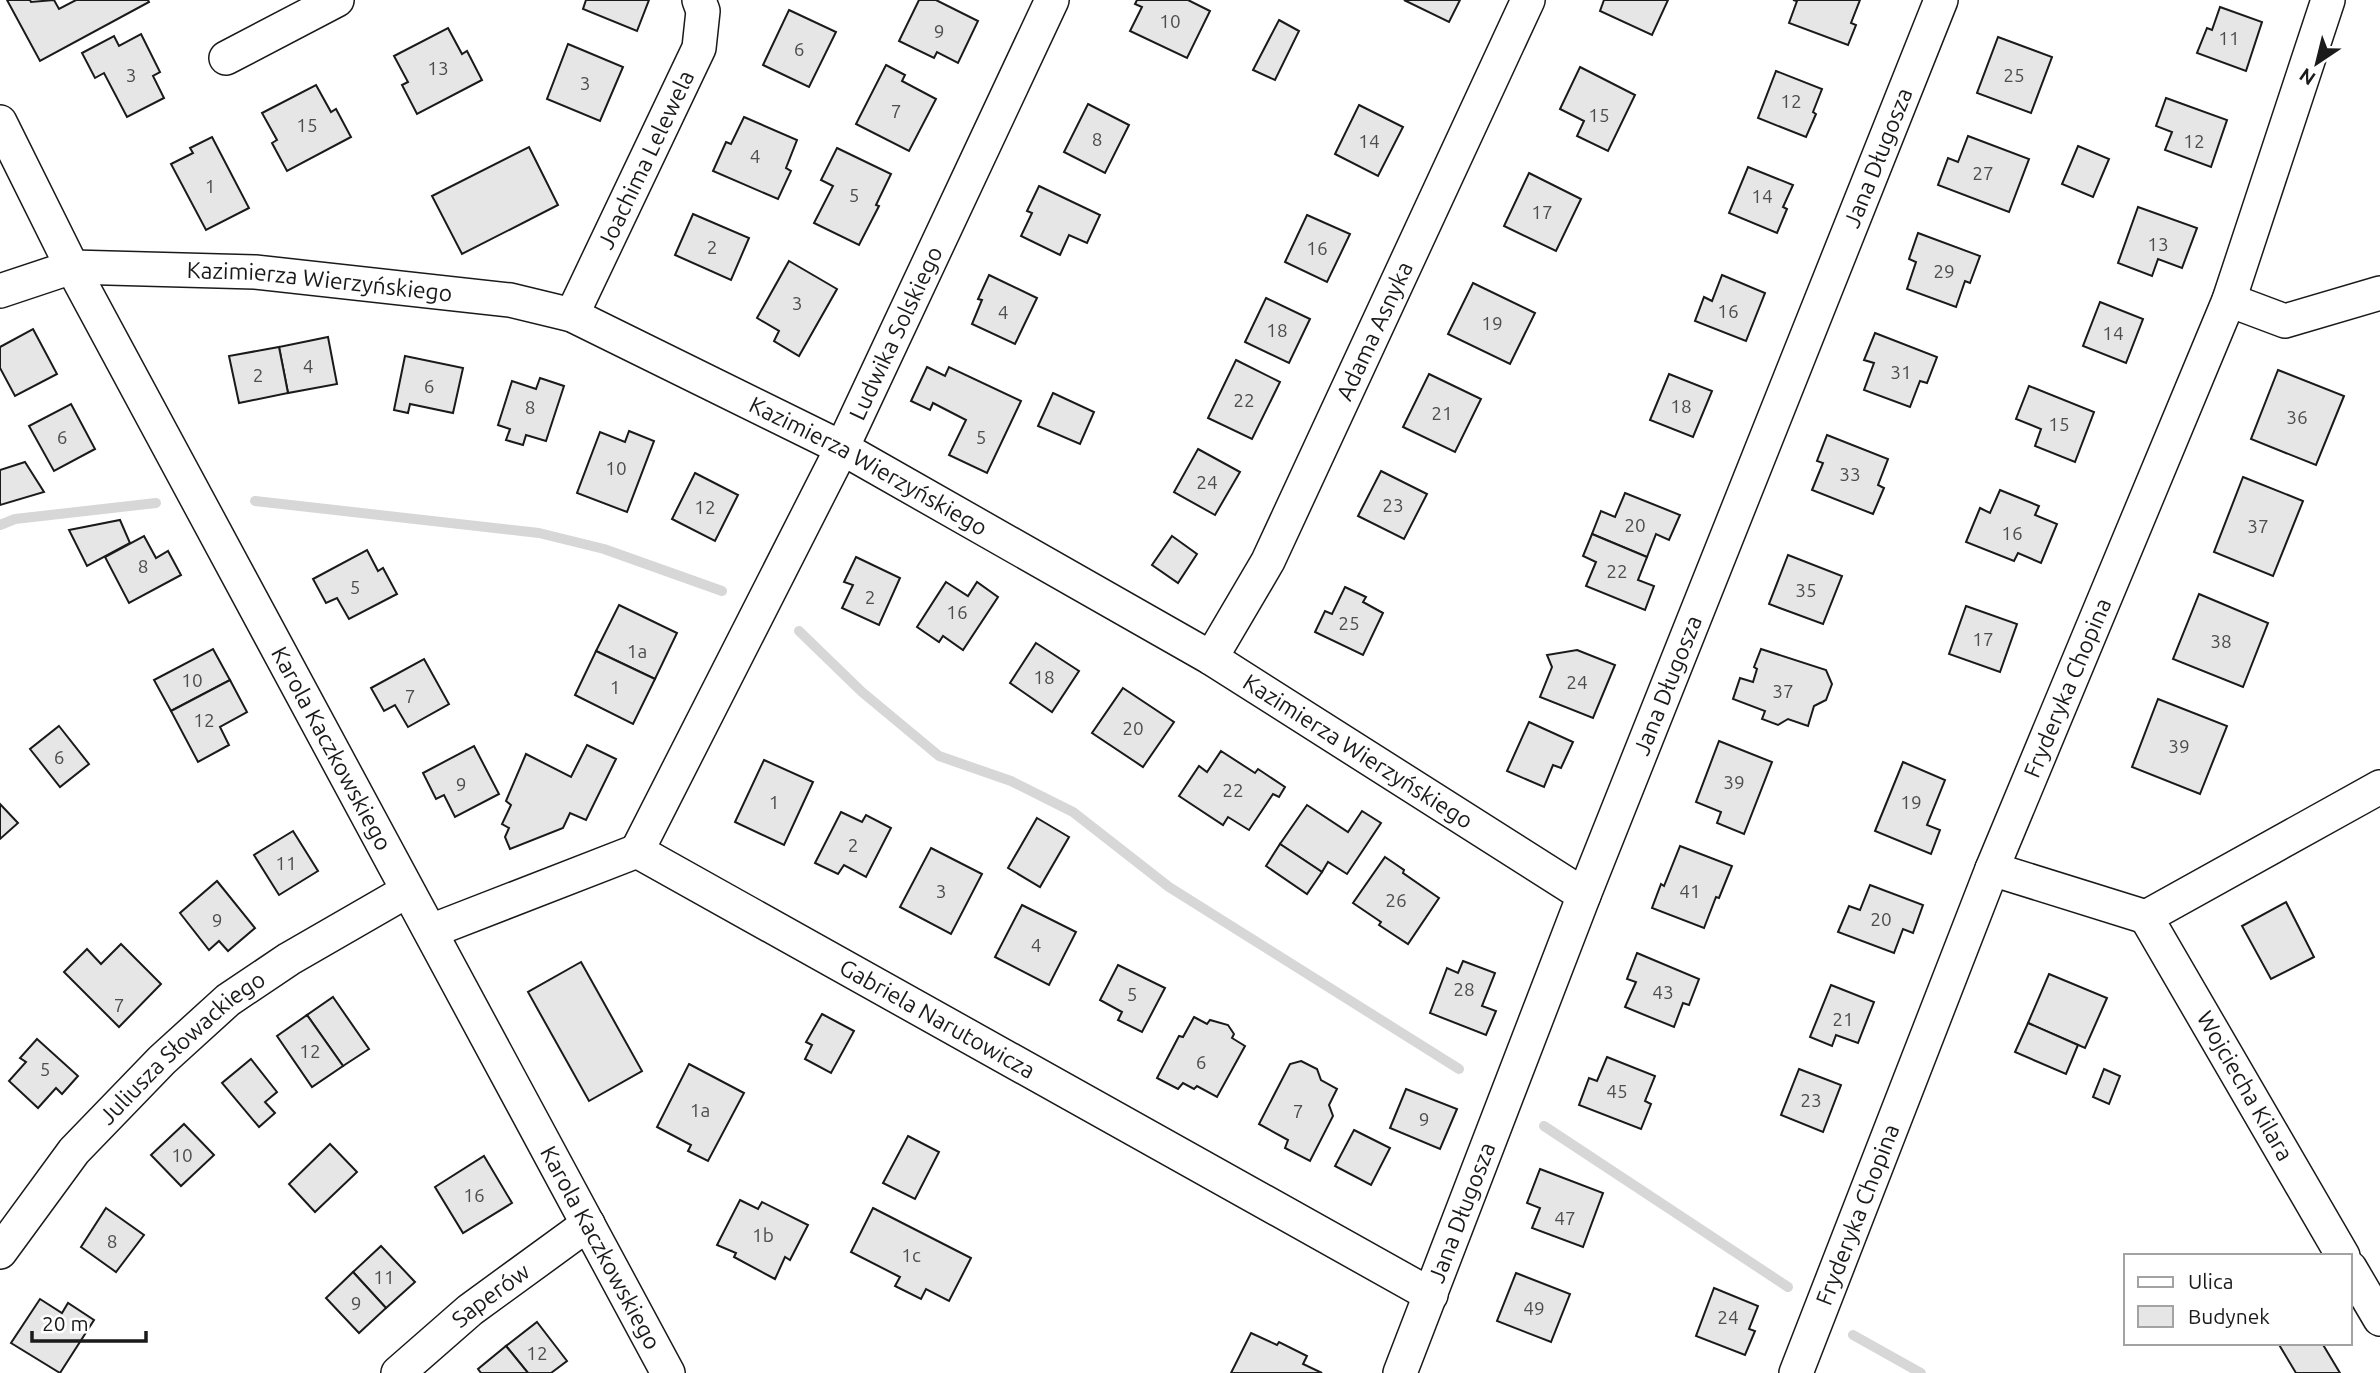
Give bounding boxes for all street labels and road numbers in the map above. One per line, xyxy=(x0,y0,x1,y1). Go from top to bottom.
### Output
street label: Joachima Lelewela xyxy=(592,66,699,253)
street label: Jana Długosza xyxy=(1839,84,1917,231)
street label: Ludwika Solskiego xyxy=(844,242,947,424)
street label: Kazimierza Wierzyńskiego xyxy=(186,257,454,306)
street label: Adama Asnyka xyxy=(1331,258,1417,404)
street label: Kazimierza Wierzyńskiego xyxy=(745,391,992,540)
street label: Fryderyka Chopina xyxy=(2019,594,2115,781)
street label: Jana Długosza xyxy=(1628,612,1706,758)
street label: Karola Kaczkowskiego xyxy=(267,642,397,854)
street label: Kazimierza Wierzyńskiego xyxy=(1239,669,1478,833)
street label: Gabriela Narutowicza xyxy=(835,954,1040,1083)
street label: Juliusza Słowackiego xyxy=(94,966,269,1129)
street label: Wojciecha Kilara xyxy=(2193,1007,2298,1165)
street label: Fryderyka Chopina xyxy=(1811,1120,1904,1308)
street label: Jana Długosza xyxy=(1423,1139,1500,1286)
street label: Karola Kaczkowskiego xyxy=(536,1142,666,1354)
street label: Saperów xyxy=(447,1258,534,1332)

